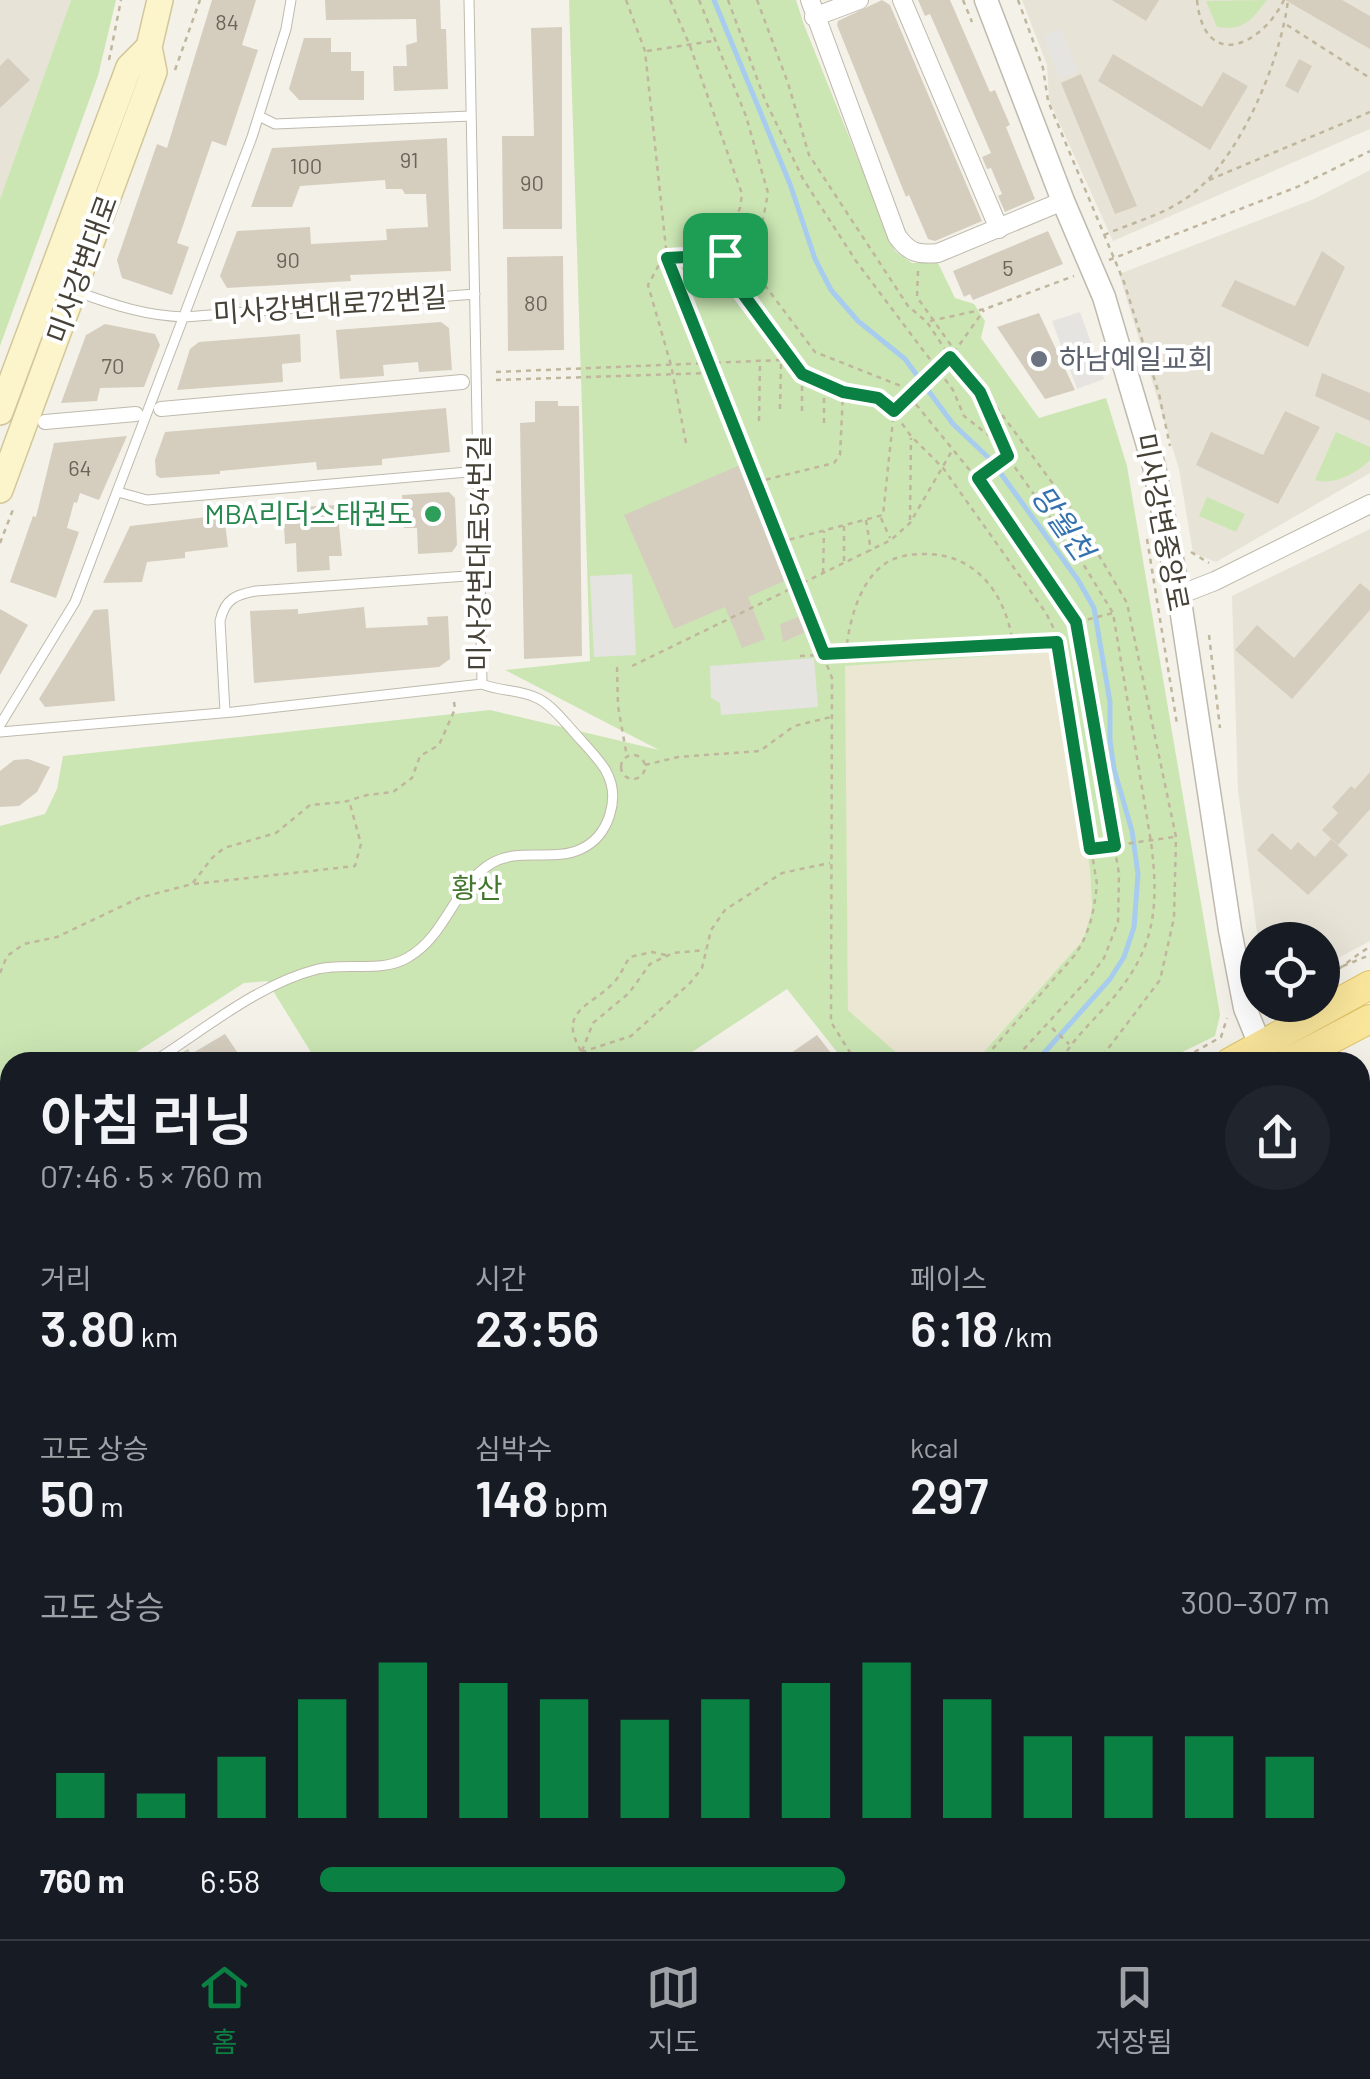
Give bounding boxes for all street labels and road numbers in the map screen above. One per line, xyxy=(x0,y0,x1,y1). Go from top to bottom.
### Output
street label: 미사강변대로 xyxy=(39,190,123,347)
street label: 미사강변대로72번길 xyxy=(212,279,448,329)
street label: 미사강변중앙로 xyxy=(1129,430,1197,614)
street label: 미사강변대로54번길 xyxy=(461,435,495,671)

